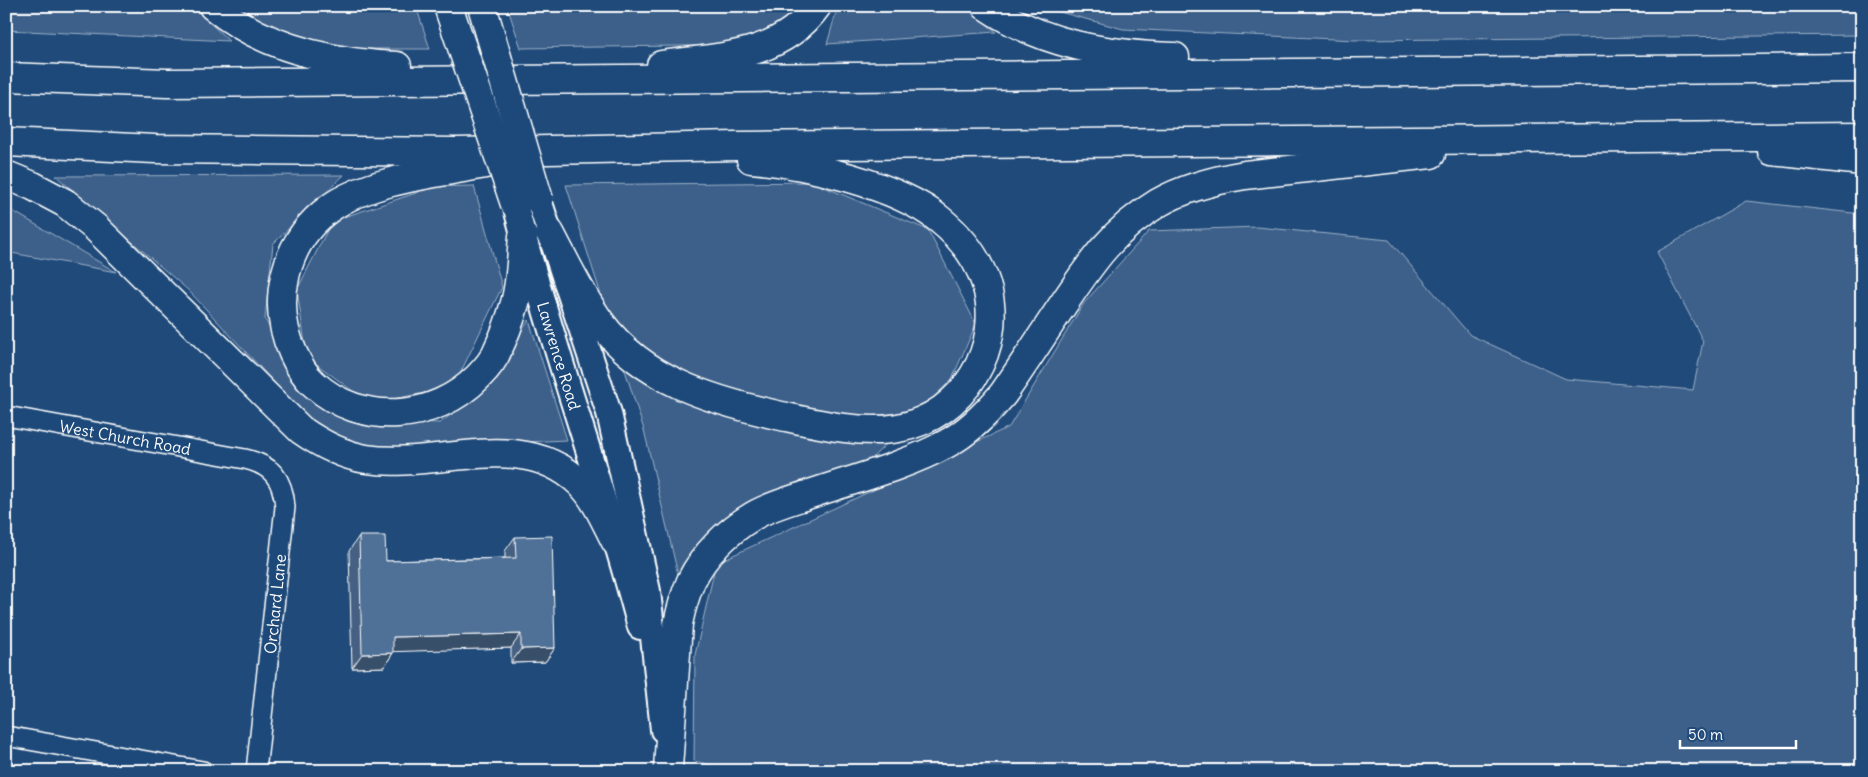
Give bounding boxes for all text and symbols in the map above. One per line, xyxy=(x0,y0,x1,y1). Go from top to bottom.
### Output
street label: Lawrence Road xyxy=(533,299,585,412)
street label: West Church Road xyxy=(58,416,192,459)
street label: Orchard Lane xyxy=(260,553,290,655)
scale bar xyxy=(1680,717,1797,749)
text: 50 m xyxy=(1688,725,1723,744)

